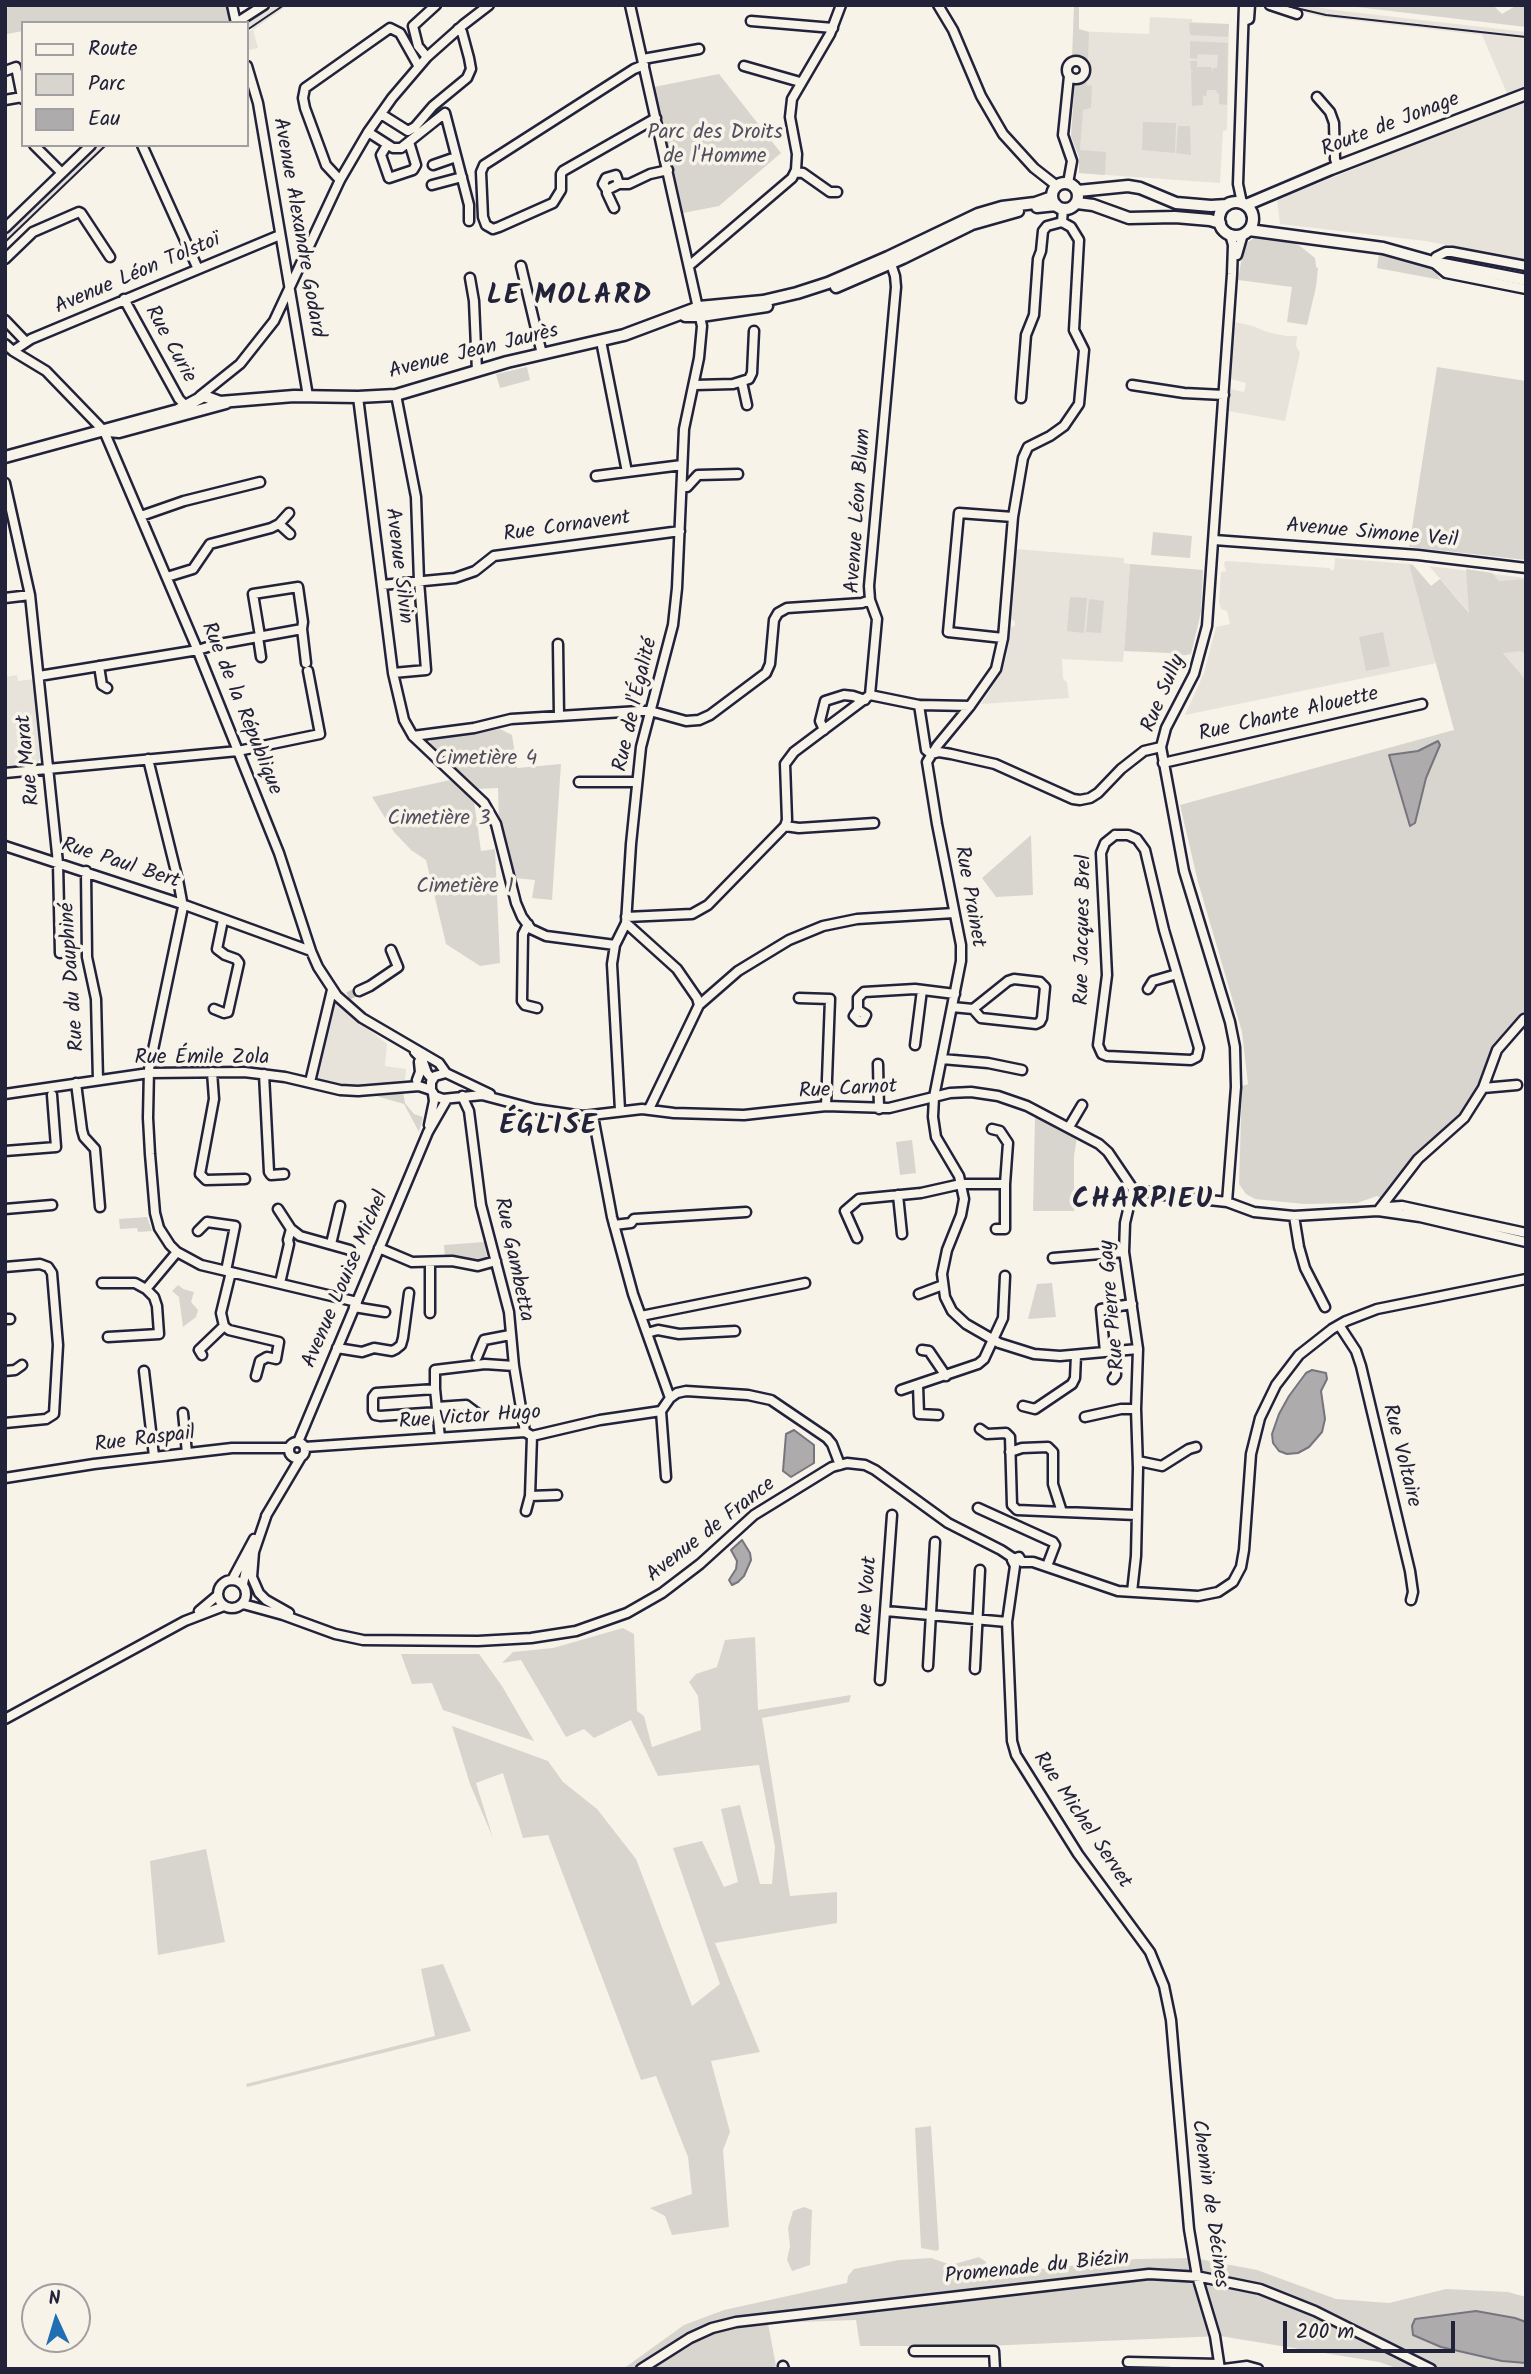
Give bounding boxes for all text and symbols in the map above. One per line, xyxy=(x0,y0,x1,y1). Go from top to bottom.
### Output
legend xyxy=(21,21,248,147)
text: Route xyxy=(88,33,137,66)
text: Parc xyxy=(88,68,126,101)
street label: Route de Jonage xyxy=(1318,88,1464,164)
text: Eau xyxy=(88,103,120,136)
street label: Avenue Alexandre Godard xyxy=(265,116,329,340)
park label: Parc des Droits de l'Homme xyxy=(647,121,783,171)
street label: Avenue Léon Tolstoï xyxy=(51,229,225,321)
district label: LE MOLARD xyxy=(488,281,652,315)
street label: Rue Curie xyxy=(138,302,200,388)
street label: Avenue Jean Jaurès xyxy=(387,320,561,386)
street label: Avenue Léon Blum xyxy=(842,428,878,594)
street label: Avenue Silvin xyxy=(377,507,417,625)
street label: Rue Cornavent xyxy=(502,507,632,549)
street label: Avenue Simone Veil xyxy=(1285,515,1459,555)
street label: Rue de la République xyxy=(194,619,286,799)
street label: Rue de l'Égalité xyxy=(609,636,665,774)
street label: Rue Sully xyxy=(1137,652,1193,736)
street label: Rue Chante Alouette xyxy=(1197,683,1381,749)
street label: Rue Marat xyxy=(13,713,47,807)
park label: Cimetière 4 xyxy=(435,747,537,773)
park label: Cimetière 3 xyxy=(388,807,490,833)
street label: Rue Paul Bert xyxy=(58,834,182,896)
street label: Rue Prainet xyxy=(947,844,989,950)
street label: Rue Jacques Brel xyxy=(1071,854,1099,1006)
park label: Cimetière 1 xyxy=(416,875,514,901)
street label: Rue du Dauphiné xyxy=(56,902,92,1052)
street label: Rue Émile Zola xyxy=(135,1046,269,1072)
street label: Rue Carnot xyxy=(798,1076,898,1106)
district label: ÉGLISE xyxy=(500,1111,598,1145)
district label: CHARPIEU xyxy=(1073,1185,1213,1219)
street label: Avenue Louise Michel xyxy=(298,1188,396,1372)
street label: Rue Gambetta xyxy=(487,1196,537,1324)
street label: Rue Pierre Gay xyxy=(1096,1239,1132,1371)
street label: Rue Victor Hugo xyxy=(398,1401,542,1437)
street label: Rue Voltaire xyxy=(1375,1402,1425,1510)
street label: Rue Raspail xyxy=(93,1422,197,1460)
street label: Avenue de France xyxy=(643,1473,781,1589)
street label: Rue Vout xyxy=(854,1556,884,1636)
street label: Rue Michel Servet xyxy=(1026,1748,1136,1894)
street label: Chemin de Décines xyxy=(1184,2118,1232,2290)
street label: Promenade du Biézin xyxy=(943,2247,1131,2291)
north arrow xyxy=(21,2283,91,2353)
text: N xyxy=(48,2284,62,2314)
scale bar xyxy=(1286,2308,1458,2352)
text: 200 m xyxy=(1296,2316,1354,2349)

